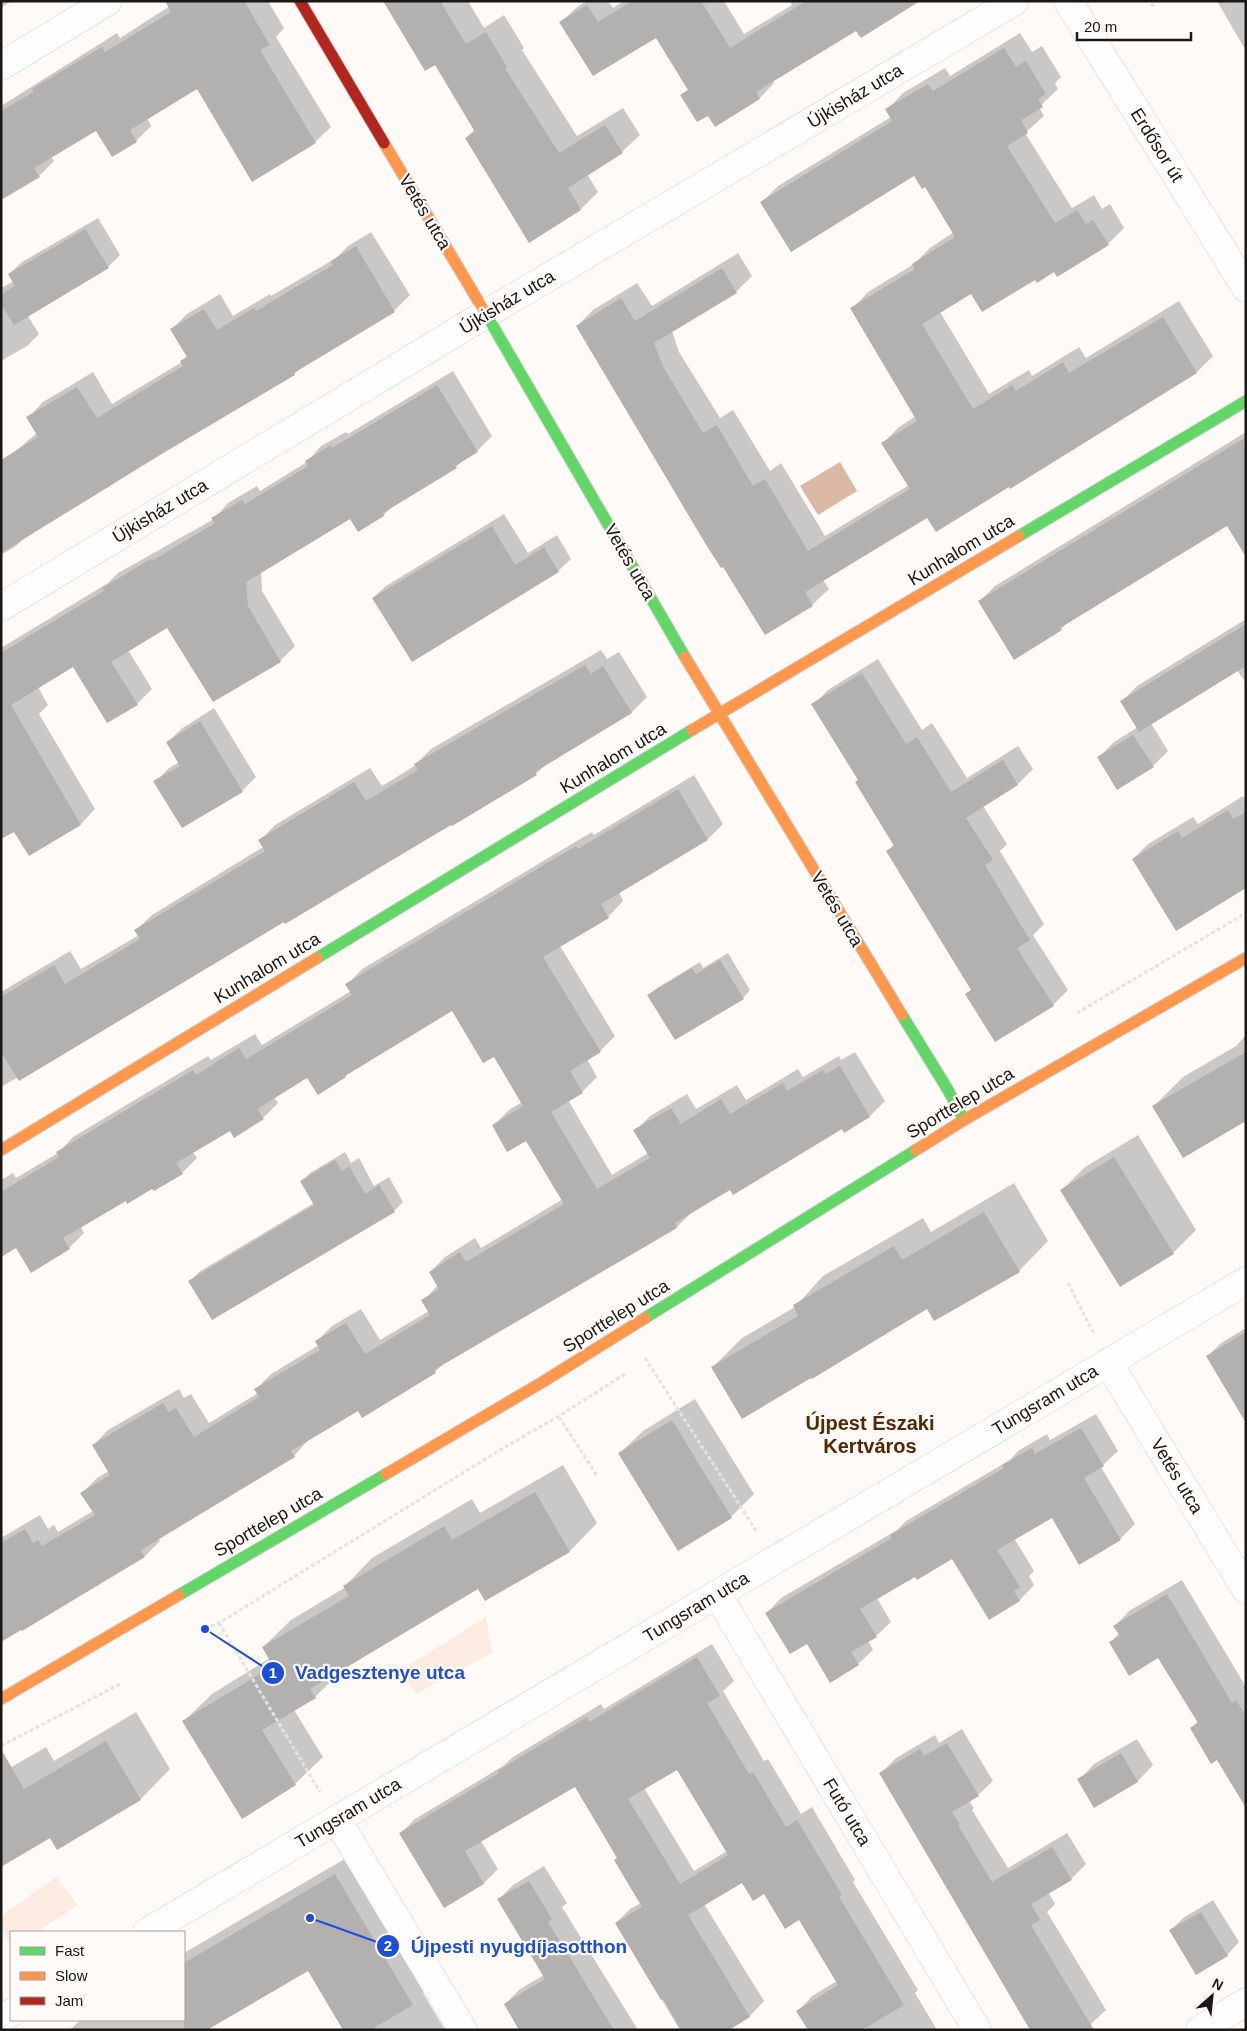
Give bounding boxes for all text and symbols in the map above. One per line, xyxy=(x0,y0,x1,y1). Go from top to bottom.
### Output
scale bar xyxy=(1077,10,1191,42)
text: 20 m xyxy=(1084,18,1117,35)
street label: Újkisház utca xyxy=(803,58,907,132)
street label: Erdősor út xyxy=(1127,104,1187,186)
street label: Vetés utca xyxy=(395,171,456,254)
street label: Újkisház utca xyxy=(455,264,559,338)
street label: Újkisház utca xyxy=(108,473,212,547)
street label: Kunhalom utca xyxy=(904,510,1018,589)
street label: Vetés utca xyxy=(600,521,660,604)
street label: Kunhalom utca xyxy=(556,718,670,797)
street label: Vetés utca xyxy=(807,868,868,951)
street label: Kunhalom utca xyxy=(210,928,324,1007)
street label: Sporttelep utca xyxy=(903,1063,1018,1143)
street label: Sporttelep utca xyxy=(559,1275,673,1357)
street label: Tungsram utca xyxy=(989,1360,1102,1439)
district label: Újpest Északi Kertváros xyxy=(806,1411,934,1457)
street label: Vetés utca xyxy=(1147,1435,1208,1518)
street label: Sporttelep utca xyxy=(211,1483,326,1561)
street label: Tungsram utca xyxy=(640,1567,753,1646)
callout: Vadgesztenye utca xyxy=(260,1656,475,1690)
text: Vadgesztenye utca xyxy=(295,1662,465,1683)
text: 1 xyxy=(269,1664,277,1681)
street label: Tungsram utca xyxy=(292,1773,405,1852)
street label: Futó utca xyxy=(819,1775,875,1850)
callout: Újpesti nyugdíjasotthon xyxy=(375,1929,637,1963)
legend xyxy=(10,1931,185,2021)
text: Újpesti nyugdíjasotthon xyxy=(411,1936,627,1957)
text: 2 xyxy=(384,1937,392,1954)
text: Fast xyxy=(55,1942,85,1959)
text: Slow xyxy=(55,1967,88,1984)
north arrow xyxy=(1187,1971,1237,2021)
text: N xyxy=(1210,1975,1226,1994)
text: Jam xyxy=(55,1992,83,2009)

